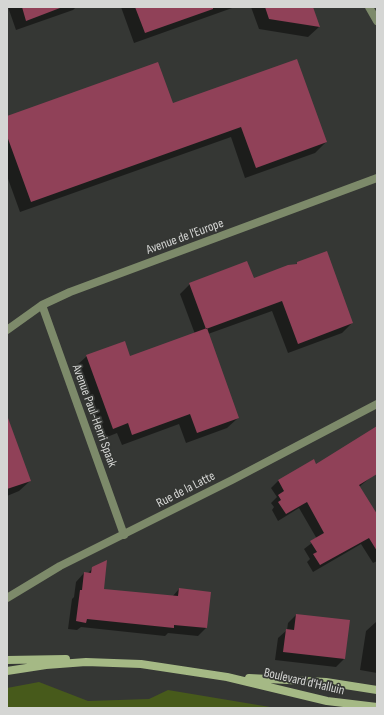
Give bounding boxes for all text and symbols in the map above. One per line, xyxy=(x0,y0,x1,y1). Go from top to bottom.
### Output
street label: Avenue de l'Europe xyxy=(144,216,226,258)
street label: Avenue Paul-Henri Spaak xyxy=(68,362,120,470)
street label: Rue de la Latte xyxy=(154,469,218,511)
street label: Boulevard d'Halluin xyxy=(262,665,346,699)

